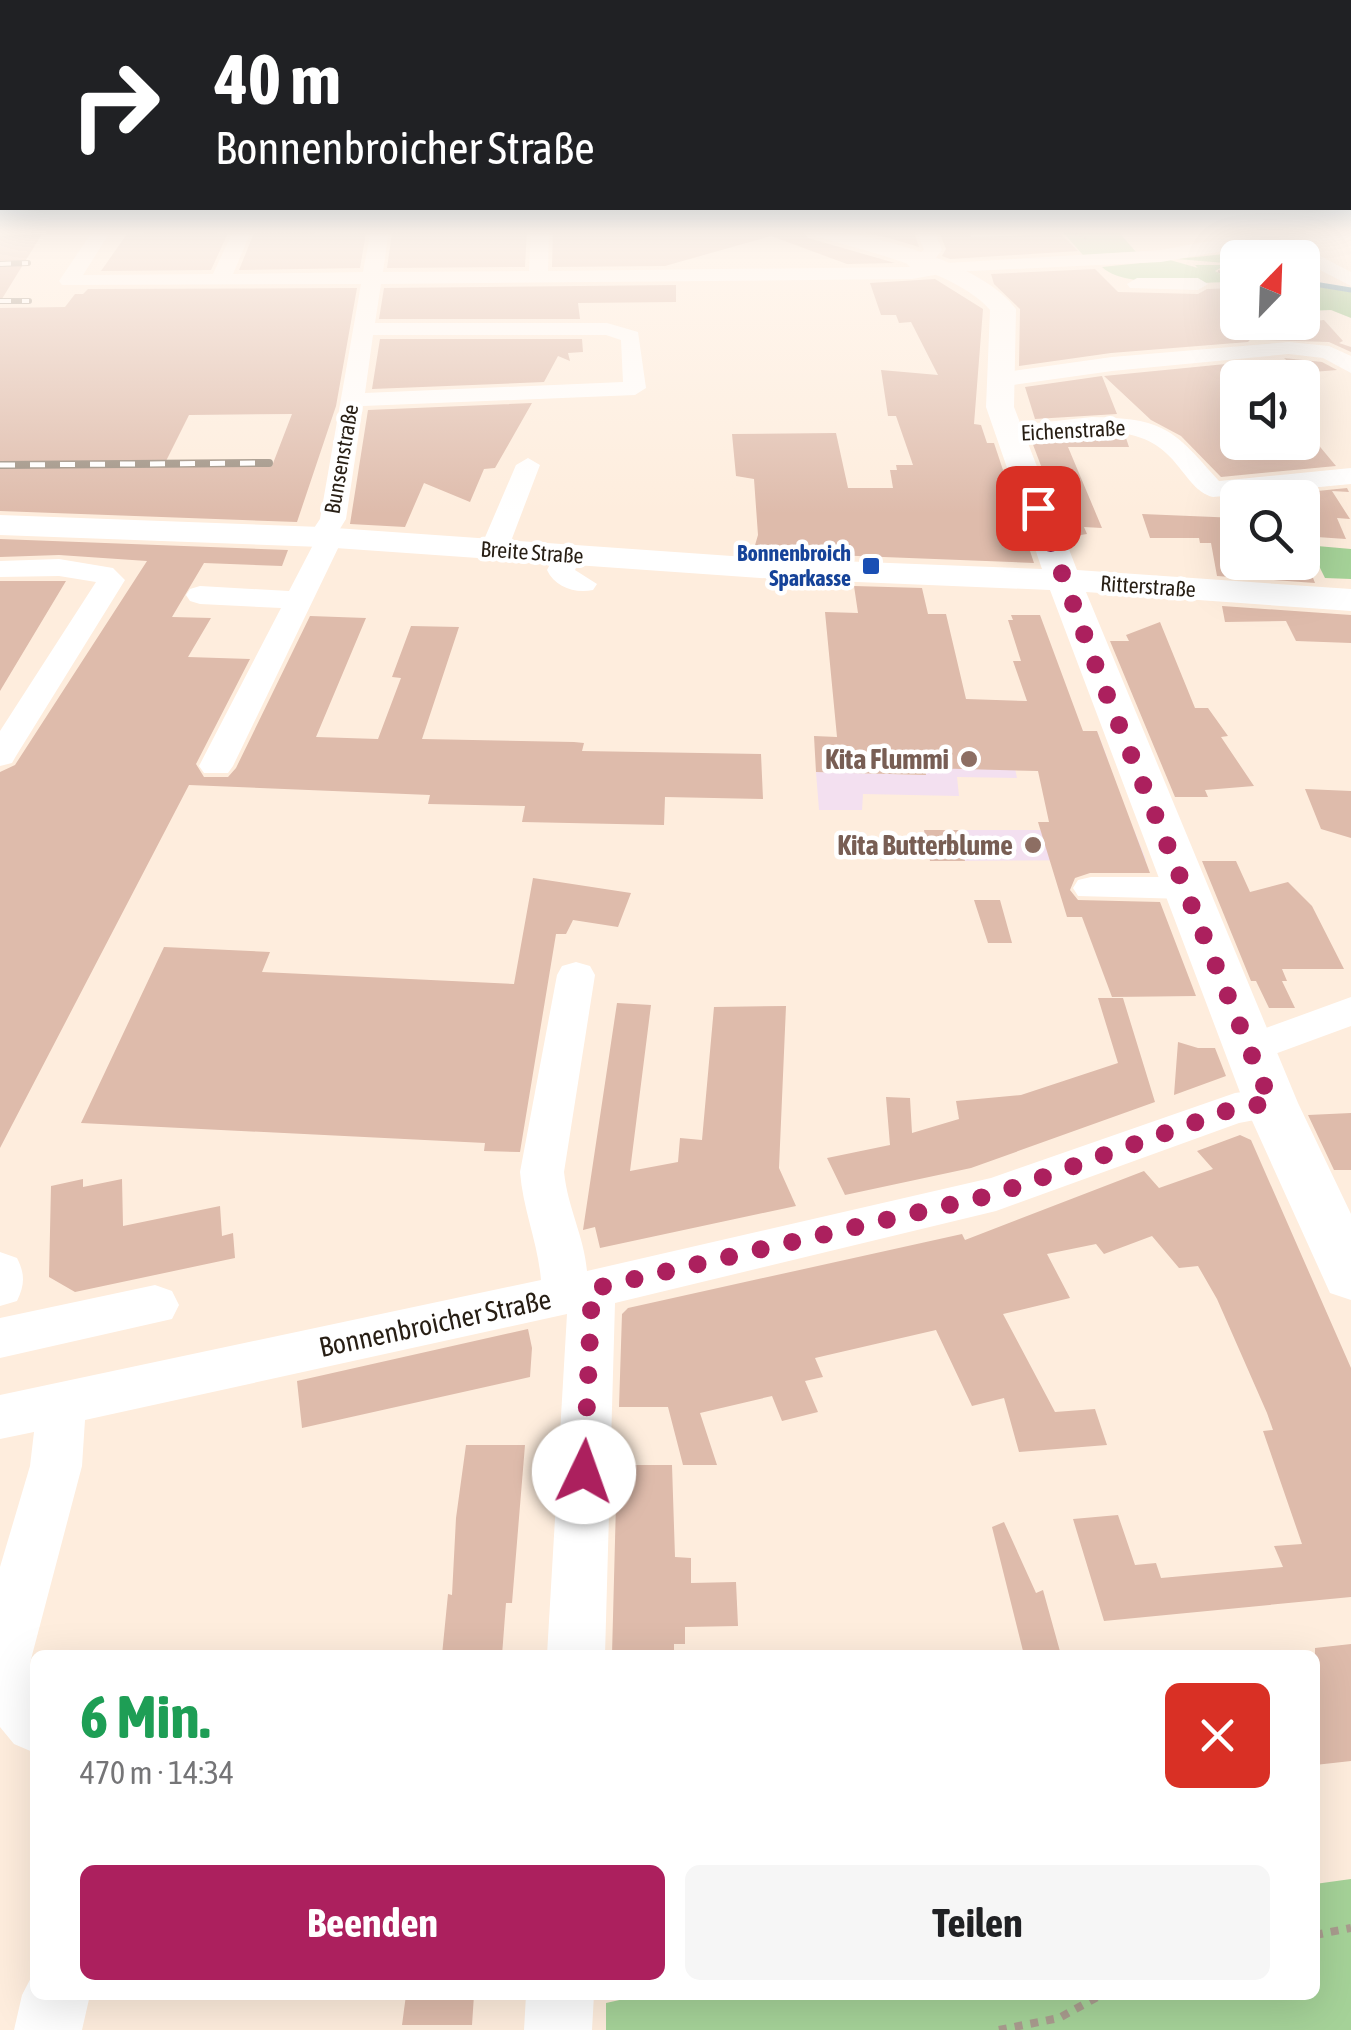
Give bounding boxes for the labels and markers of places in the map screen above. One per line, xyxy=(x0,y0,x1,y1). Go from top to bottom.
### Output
pin xyxy=(996,466,1081,551)
place label: Bonnenbroich Sparkasse xyxy=(737,540,851,591)
marker: Bonnenbroich Sparkasse xyxy=(860,555,882,577)
place label: Kita Flummi xyxy=(825,743,949,775)
marker: Kita Flummi xyxy=(958,748,980,770)
place label: Kita Butterblume xyxy=(837,829,1013,861)
marker: Kita Butterblume xyxy=(1022,834,1044,856)

